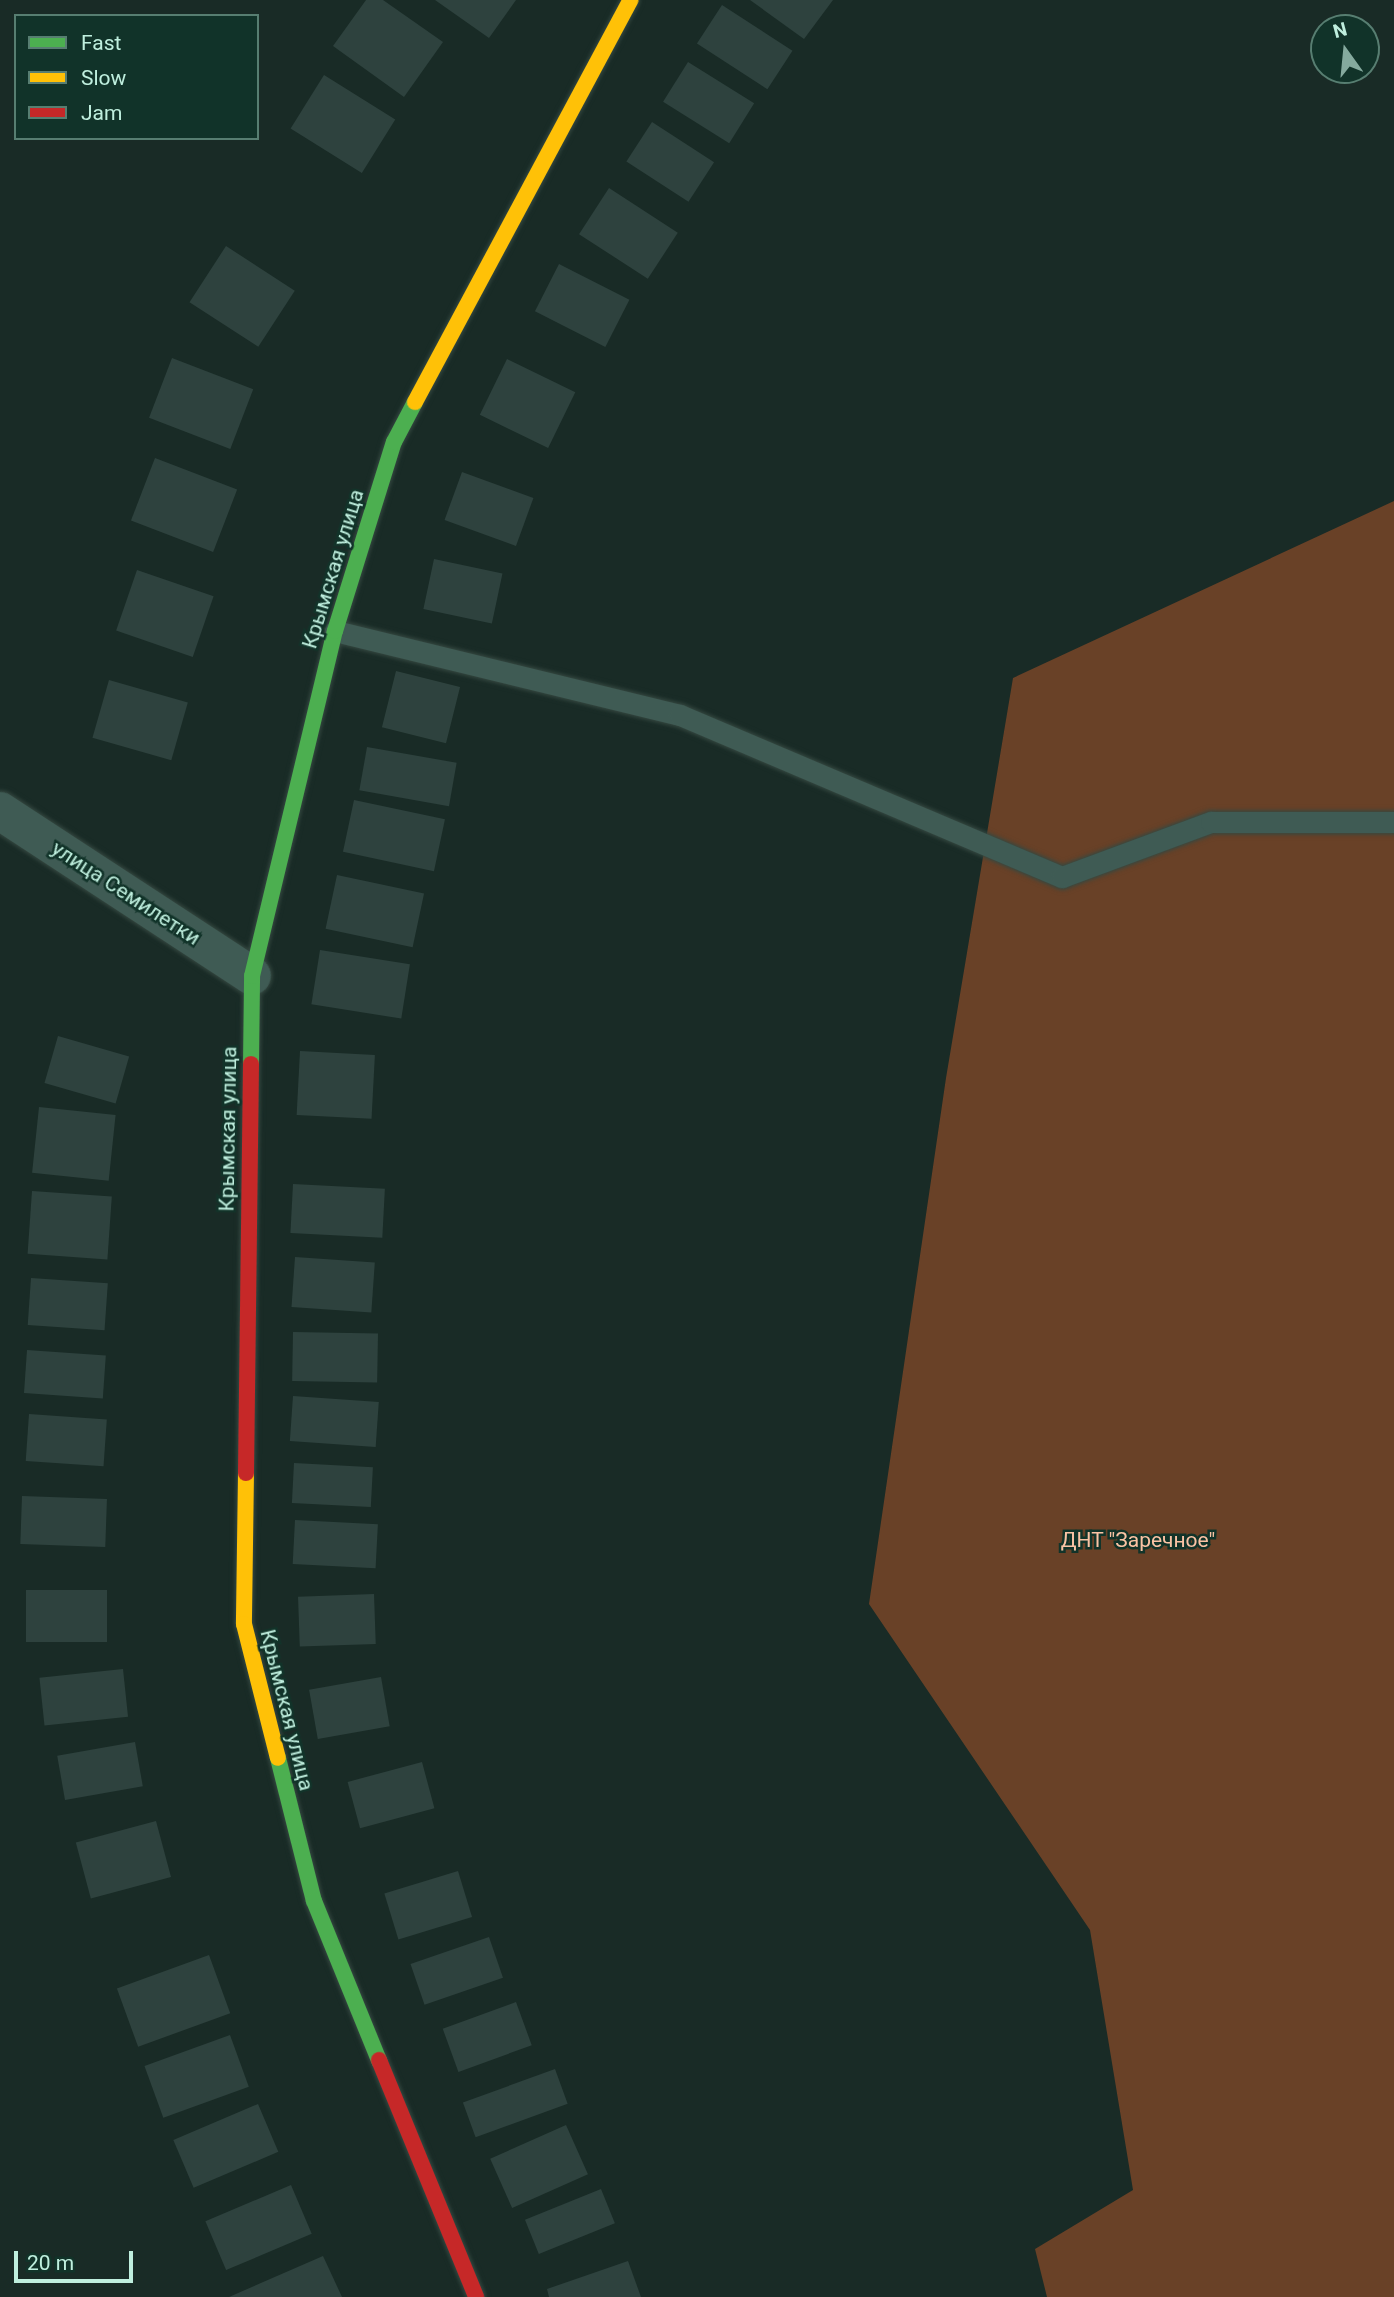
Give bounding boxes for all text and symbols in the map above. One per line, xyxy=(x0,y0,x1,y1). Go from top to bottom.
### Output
legend xyxy=(14,14,259,140)
north arrow xyxy=(1310,14,1380,84)
text: N xyxy=(1331,17,1349,43)
text: Fast xyxy=(81,31,121,55)
text: Slow xyxy=(81,66,126,90)
text: Jam xyxy=(81,101,122,125)
street label: Крымская улица xyxy=(297,486,369,652)
street label: улица Семилетки xyxy=(47,836,205,950)
street label: Крымская улица xyxy=(214,1046,242,1212)
park label: ДНТ "Заречное" xyxy=(1061,1527,1215,1553)
street label: Крымская улица xyxy=(255,1627,319,1793)
scale bar xyxy=(18,2238,136,2282)
text: 20 m xyxy=(27,2251,74,2275)

